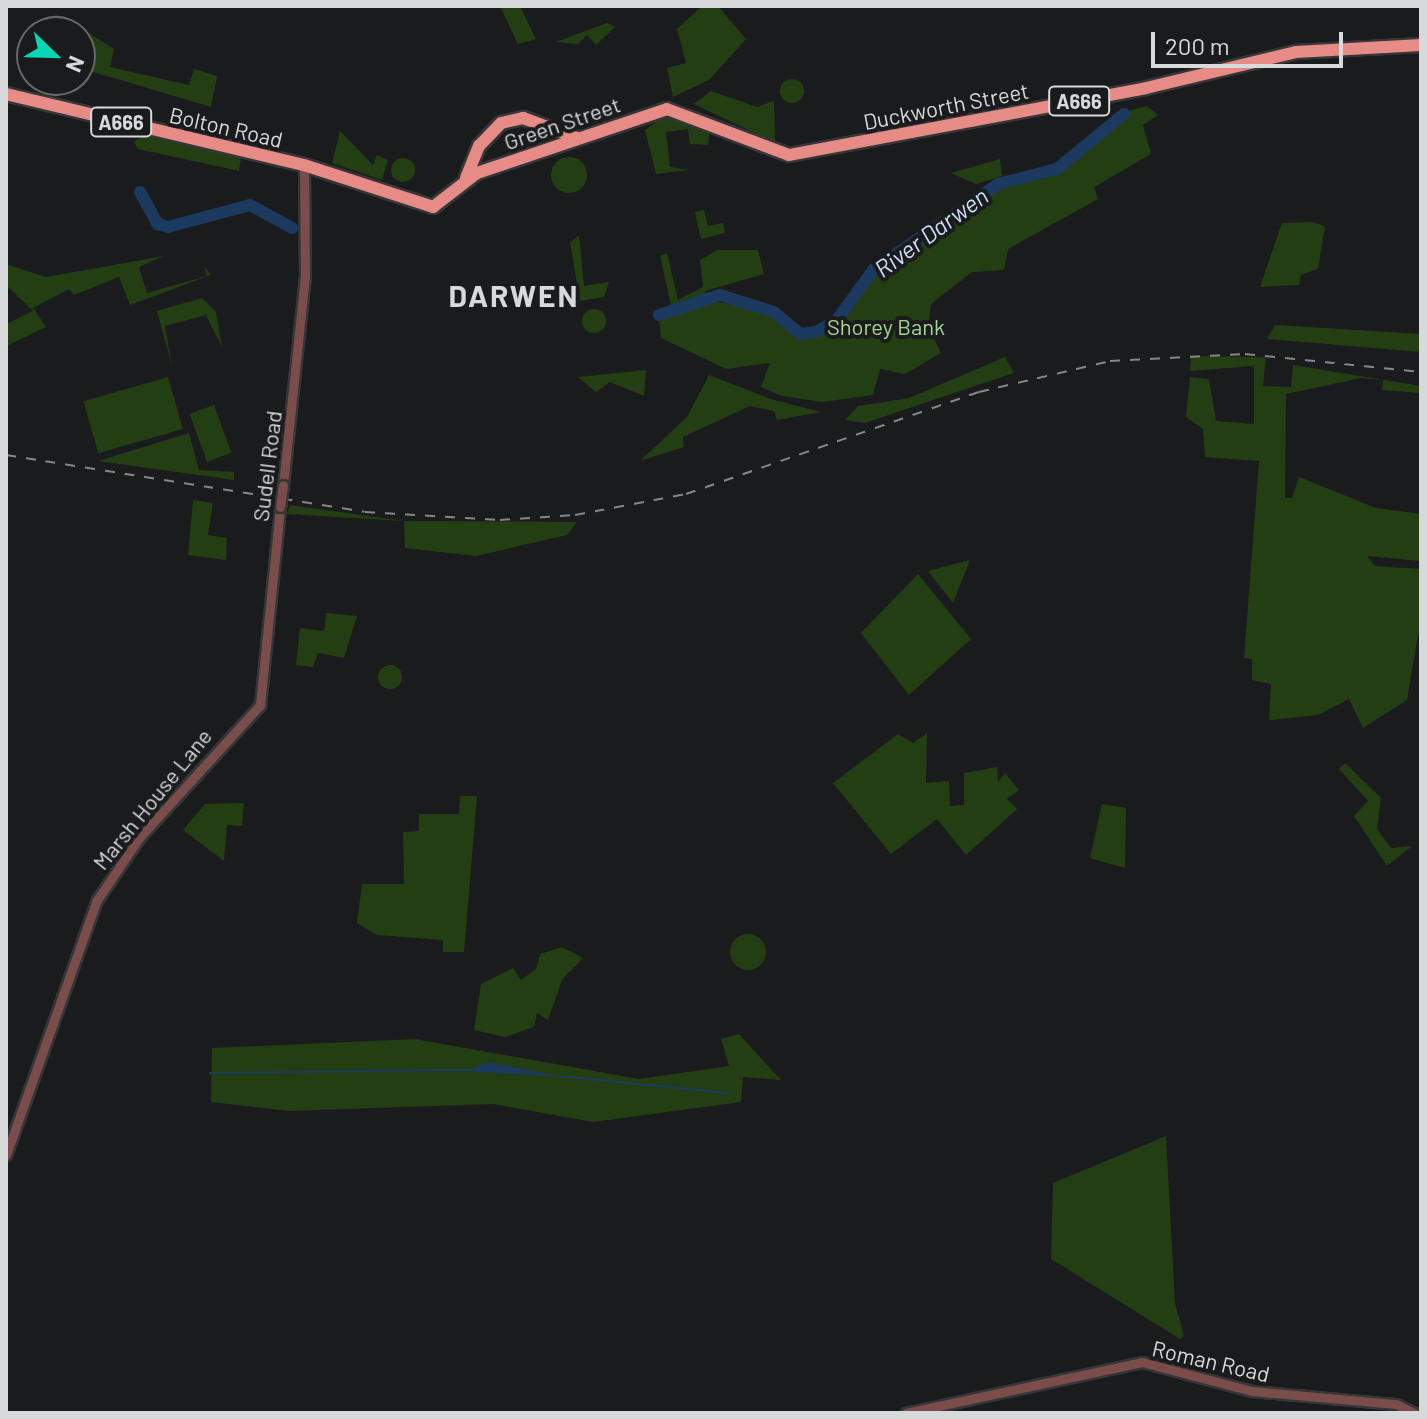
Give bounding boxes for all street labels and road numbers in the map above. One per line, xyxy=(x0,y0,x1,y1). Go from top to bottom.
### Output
street label: Duckworth Street xyxy=(861,77,1031,135)
road number: A666 xyxy=(1047,85,1111,117)
street label: Green Street xyxy=(500,91,624,155)
street label: Bolton Road xyxy=(167,101,285,153)
road number: A666 xyxy=(89,106,153,138)
street label: Sudell Road xyxy=(247,409,287,523)
street label: Marsh House Lane xyxy=(87,723,217,875)
street label: Roman Road xyxy=(1150,1335,1272,1387)

